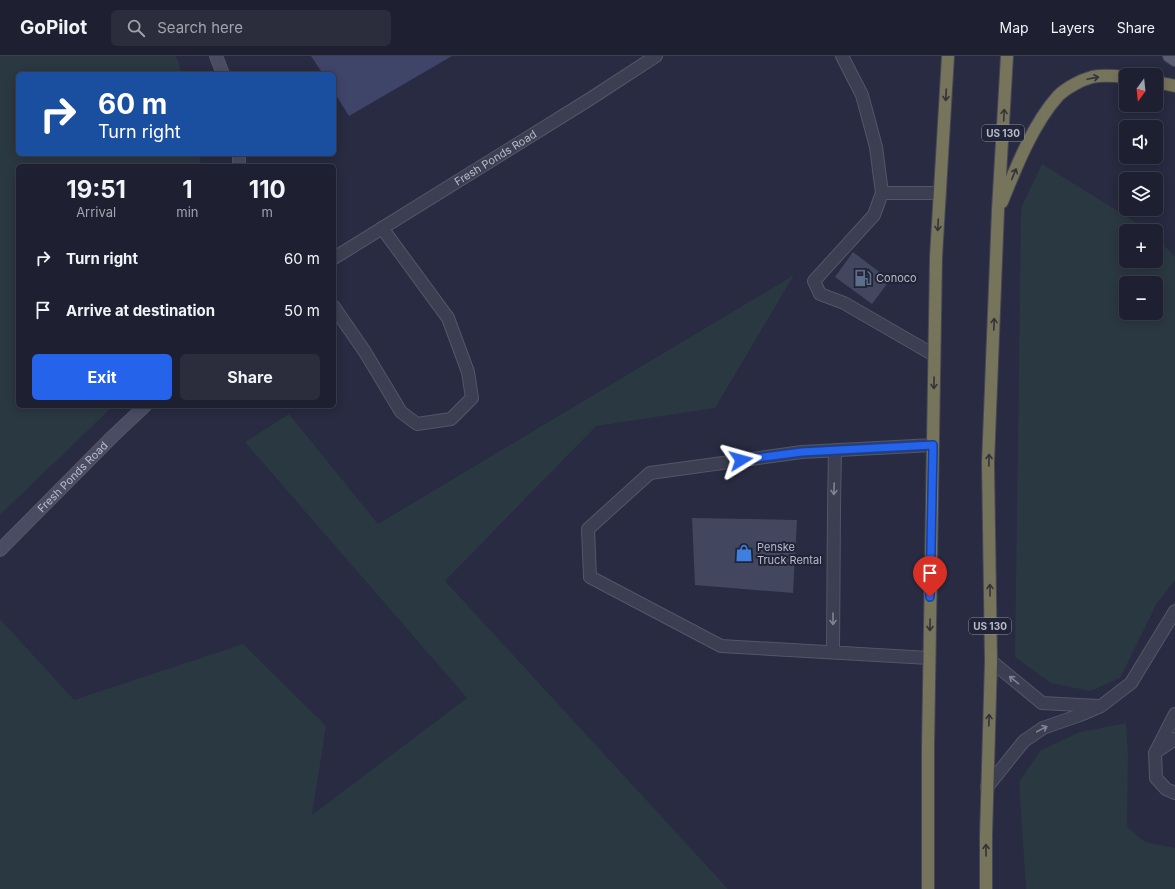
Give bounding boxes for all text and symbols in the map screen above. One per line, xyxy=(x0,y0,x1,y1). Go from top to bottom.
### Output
search box xyxy=(111,10,391,46)
text: GoPilot xyxy=(20,16,87,39)
icon: search xyxy=(125,17,147,39)
text: Search here xyxy=(157,18,243,37)
text: Map xyxy=(1000,19,1029,36)
text: Layers xyxy=(1051,19,1095,36)
text: Share xyxy=(1117,19,1155,36)
north arrow xyxy=(1119,68,1163,112)
map controls xyxy=(1119,68,1163,320)
one-way arrow xyxy=(1086,74,1099,82)
text: 60 m xyxy=(98,87,167,121)
icon: right xyxy=(32,88,84,140)
one-way arrow xyxy=(942,88,949,101)
one-way arrow xyxy=(1000,109,1007,122)
button: sound xyxy=(1119,120,1163,164)
text: Turn right xyxy=(98,121,181,142)
road number: US 130 xyxy=(982,125,1024,141)
street label: Fresh Ponds Road xyxy=(452,127,539,189)
one-way arrow xyxy=(1010,169,1018,181)
button: layers xyxy=(1119,172,1163,216)
text: 19:51 xyxy=(66,175,126,204)
text: 1 xyxy=(182,175,193,204)
text: 110 xyxy=(249,175,286,204)
text: Arrival xyxy=(76,204,116,220)
text: min xyxy=(176,204,198,220)
text: m xyxy=(262,204,273,220)
one-way arrow xyxy=(934,218,941,231)
button: + xyxy=(1119,224,1163,268)
icon: right xyxy=(32,247,54,269)
text: Turn right xyxy=(66,249,138,268)
text: 60 m xyxy=(284,249,320,268)
fuel station icon: Conoco xyxy=(853,268,873,288)
place label: Conoco xyxy=(876,271,917,285)
button: − xyxy=(1119,276,1163,320)
icon: arrive xyxy=(32,299,54,321)
text: Arrive at destination xyxy=(66,301,215,320)
text: 50 m xyxy=(284,301,320,320)
one-way arrow xyxy=(990,318,998,331)
button: Exit xyxy=(32,354,172,400)
button: Share xyxy=(180,354,320,400)
one-way arrow xyxy=(930,376,938,389)
street label: Fresh Ponds Road xyxy=(34,438,111,515)
position arrow xyxy=(720,439,762,481)
one-way arrow xyxy=(985,454,992,467)
one-way arrow xyxy=(830,482,838,495)
place label: Penske Truck Rental xyxy=(757,540,822,567)
shop icon: Penske Truck Rental xyxy=(734,543,754,563)
pin xyxy=(913,556,947,597)
icon: arrive xyxy=(919,562,941,584)
one-way arrow xyxy=(986,584,994,597)
one-way arrow xyxy=(829,612,837,625)
one-way arrow xyxy=(926,618,934,631)
road number: US 130 xyxy=(969,618,1011,634)
one-way arrow xyxy=(1009,675,1020,684)
one-way arrow xyxy=(985,714,993,727)
one-way arrow xyxy=(1036,725,1048,733)
one-way arrow xyxy=(982,844,990,857)

